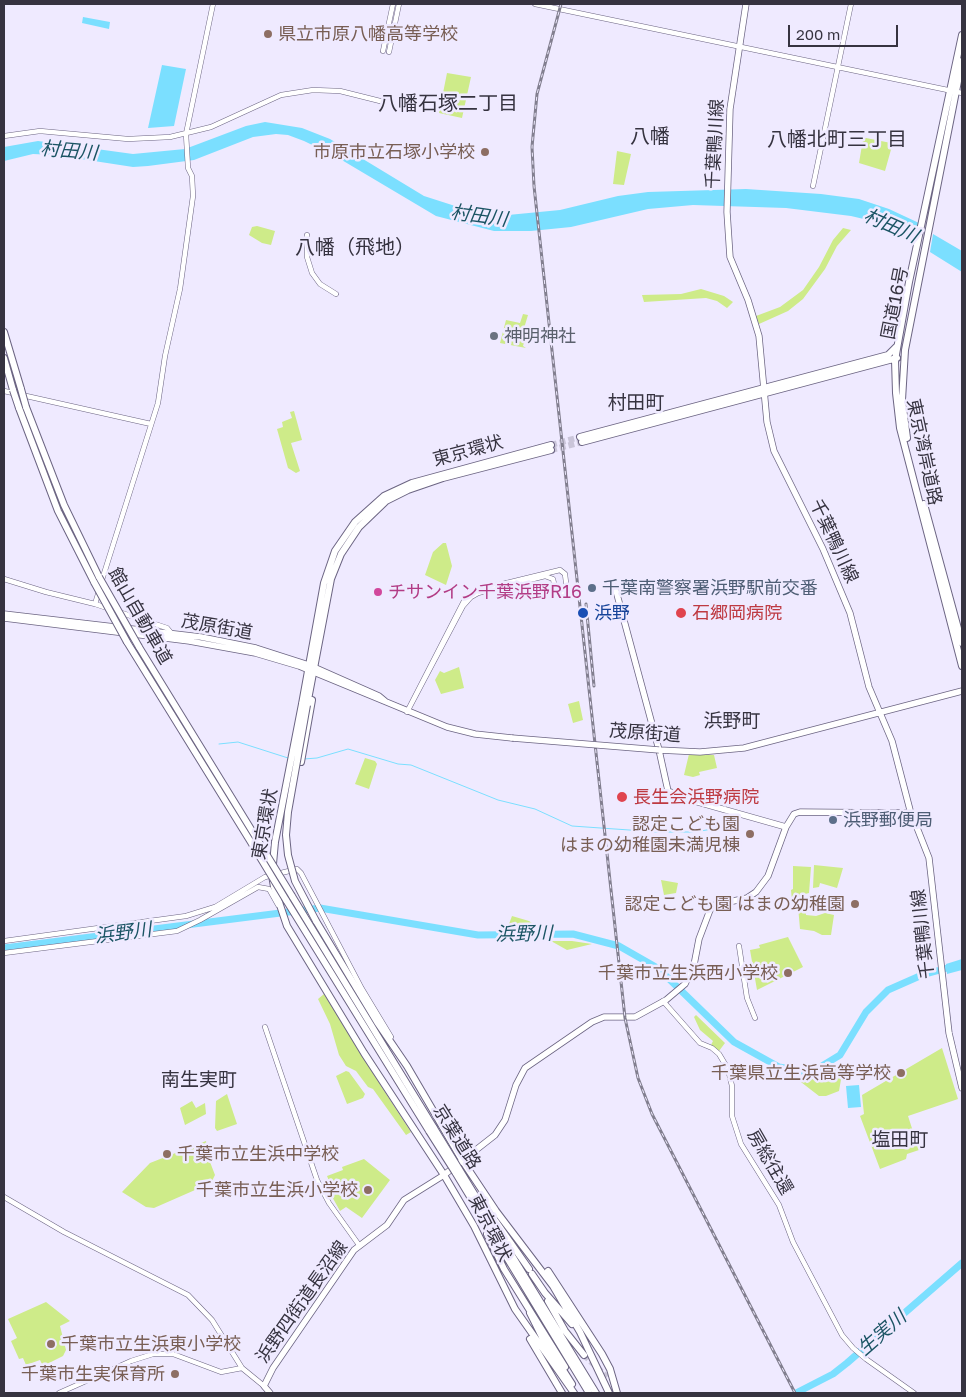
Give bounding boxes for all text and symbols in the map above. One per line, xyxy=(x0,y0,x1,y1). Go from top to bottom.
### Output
scale bar xyxy=(791,15,901,47)
place label: 県立市原八幡高等学校 xyxy=(278,23,458,45)
text: 200 m xyxy=(796,25,840,43)
marker: 県立市原八幡高等学校 xyxy=(262,28,274,40)
district label: 八幡石塚二丁目 xyxy=(378,92,518,116)
street label: 千葉鴨川線 xyxy=(702,98,728,190)
district label: 八幡 xyxy=(630,125,670,149)
district label: 八幡北町三丁目 xyxy=(767,128,907,152)
water label: 村田川 xyxy=(40,137,98,165)
place label: 市原市立石塚小学校 xyxy=(313,141,475,163)
marker: 市原市立石塚小学校 xyxy=(479,146,491,158)
water label: 村田川 xyxy=(449,201,509,231)
water label: 村田川 xyxy=(860,204,922,248)
district label: 八幡（飛地） xyxy=(295,236,415,260)
street label: 国道16号 xyxy=(877,265,913,341)
place label: 神明神社 xyxy=(504,325,576,347)
marker: 神明神社 xyxy=(488,330,500,342)
district label: 村田町 xyxy=(608,392,664,414)
street label: 東京湾岸道路 xyxy=(902,397,946,507)
street label: 東京環状 xyxy=(430,431,506,471)
street label: 千葉鴨川線 xyxy=(805,496,863,586)
street label: 館山自動車道 xyxy=(104,564,176,668)
place label: 千葉南警察署浜野駅前交番 xyxy=(602,577,818,599)
place label: チサンイン千葉浜野R16 xyxy=(388,581,582,603)
marker: 千葉南警察署浜野駅前交番 xyxy=(586,582,598,594)
marker: チサンイン千葉浜野R16 xyxy=(372,586,384,598)
place label: 浜野 xyxy=(594,602,630,624)
place label: 石郷岡病院 xyxy=(692,602,782,624)
marker: 浜野 xyxy=(576,606,590,620)
marker: 石郷岡病院 xyxy=(674,606,688,620)
street label: 茂原街道 xyxy=(180,610,254,644)
district label: 浜野町 xyxy=(704,710,760,732)
street label: 茂原街道 xyxy=(608,720,682,746)
place label: 長生会浜野病院 xyxy=(633,786,759,808)
street label: 東京環状 xyxy=(248,787,282,861)
marker: 長生会浜野病院 xyxy=(615,790,629,804)
place label: 浜野郵便局 xyxy=(843,809,933,831)
place label: 認定こども園 はまの幼稚園未満児棟 xyxy=(560,813,740,856)
marker: 浜野郵便局 xyxy=(827,814,839,826)
marker: 認定こども園 はまの幼稚園未満児棟 xyxy=(744,828,756,840)
street label: 千葉鴨川線 xyxy=(908,888,938,980)
place label: 認定こども園 はまの幼稚園 xyxy=(625,893,845,915)
marker: 認定こども園 はまの幼稚園 xyxy=(849,898,861,910)
water label: 浜野川 xyxy=(93,918,153,948)
water label: 浜野川 xyxy=(495,922,553,946)
place label: 千葉市立生浜西小学校 xyxy=(598,962,778,984)
marker: 千葉市立生浜西小学校 xyxy=(782,967,794,979)
place label: 千葉県立生浜高等学校 xyxy=(711,1062,891,1084)
marker: 千葉県立生浜高等学校 xyxy=(895,1067,907,1079)
district label: 南生実町 xyxy=(161,1069,237,1091)
street label: 京葉道路 xyxy=(429,1101,485,1173)
street label: 房総往還 xyxy=(743,1125,797,1199)
district label: 塩田町 xyxy=(872,1129,928,1151)
place label: 千葉市立生浜中学校 xyxy=(177,1143,339,1165)
marker: 千葉市立生浜中学校 xyxy=(161,1148,173,1160)
place label: 千葉市立生浜小学校 xyxy=(196,1179,358,1201)
marker: 千葉市立生浜小学校 xyxy=(362,1184,374,1196)
street label: 東京環状 xyxy=(464,1191,516,1265)
street label: 浜野四街道長沼線 xyxy=(252,1237,352,1367)
water label: 生実川 xyxy=(853,1306,911,1360)
place label: 千葉市立生浜東小学校 xyxy=(61,1333,241,1355)
marker: 千葉市立生浜東小学校 xyxy=(45,1338,57,1350)
place label: 千葉市生実保育所 xyxy=(21,1363,165,1385)
marker: 千葉市生実保育所 xyxy=(169,1368,181,1380)

